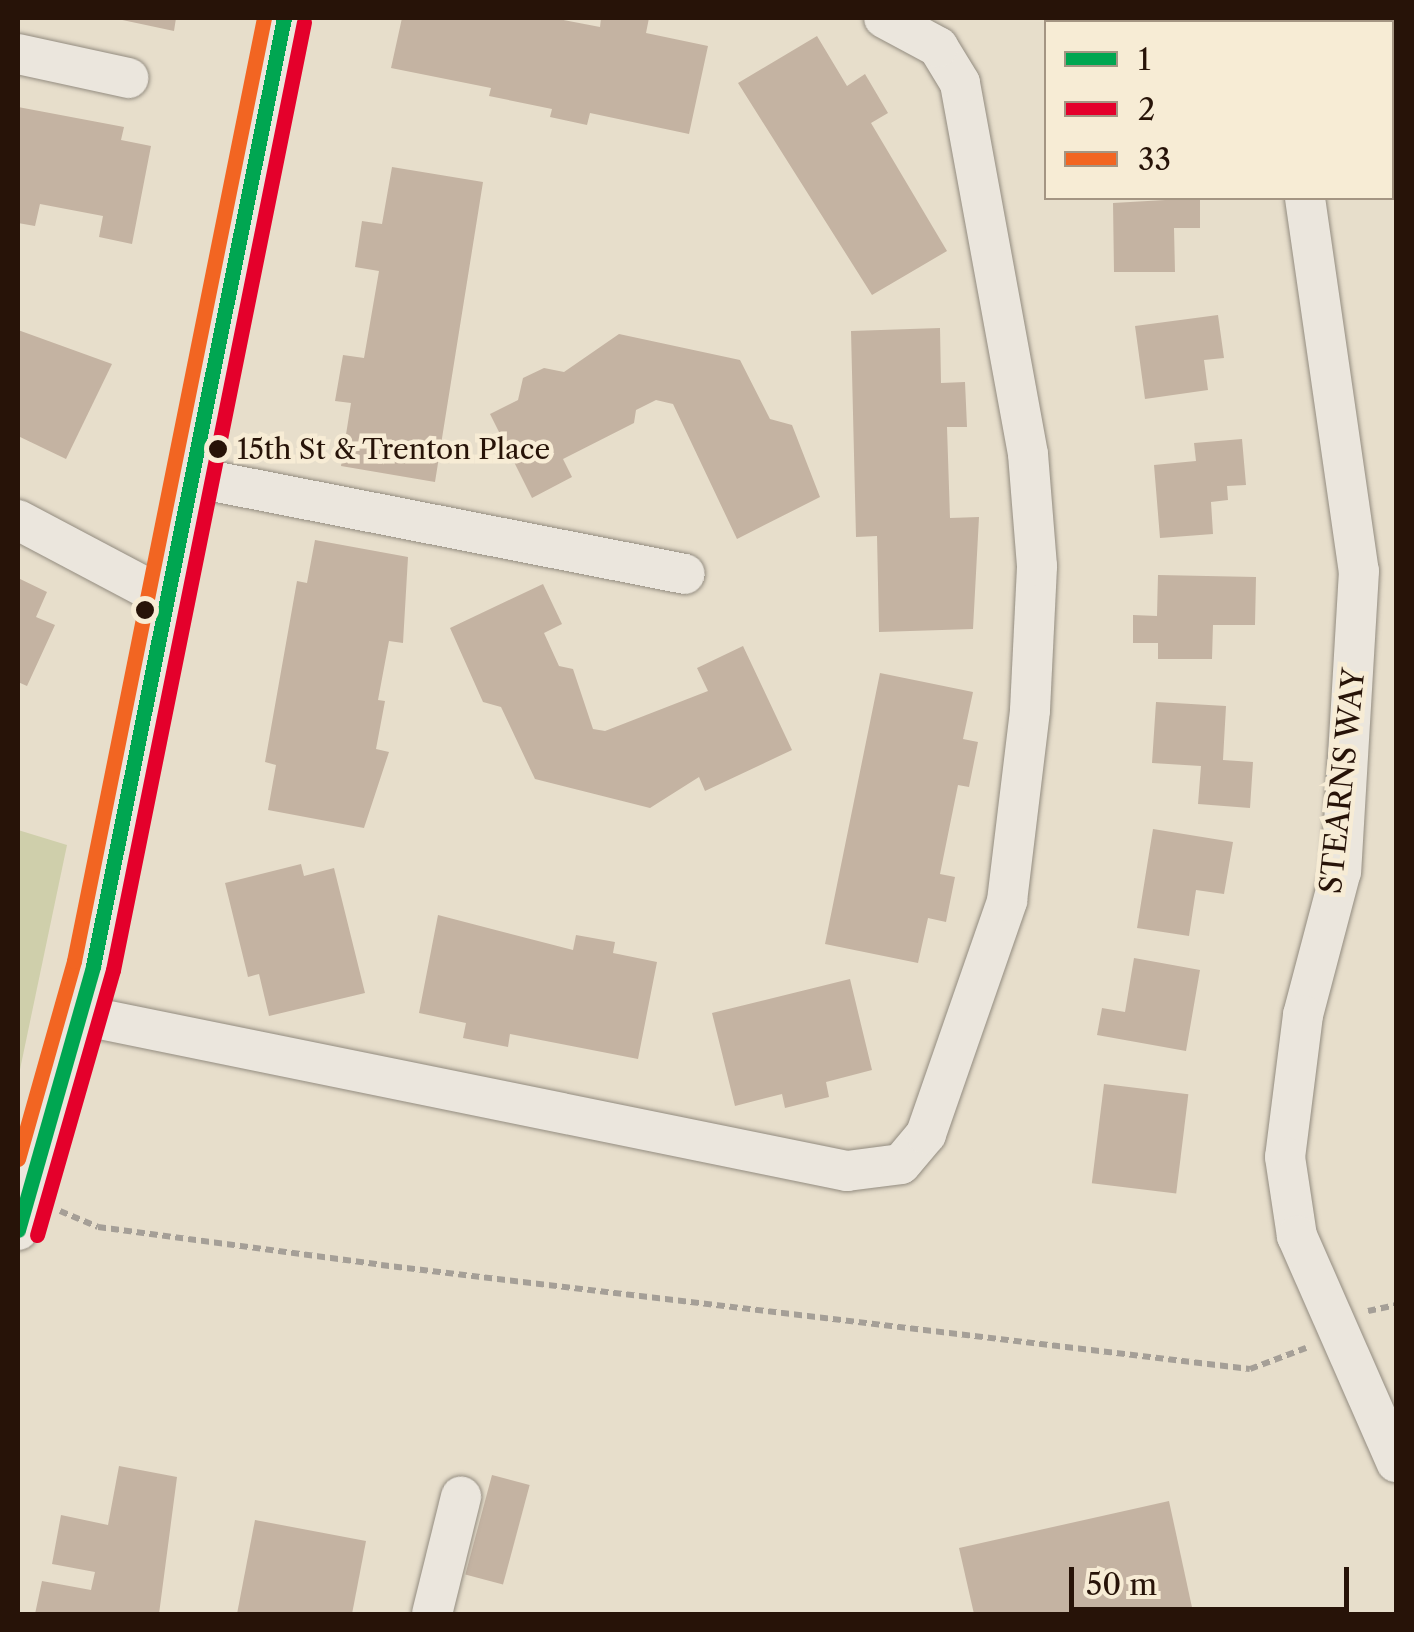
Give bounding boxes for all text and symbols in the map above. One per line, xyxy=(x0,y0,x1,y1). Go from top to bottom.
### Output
legend xyxy=(1044,20,1394,200)
text: 1 xyxy=(1138,41,1151,78)
text: 2 xyxy=(1138,91,1155,128)
text: 33 xyxy=(1138,141,1171,178)
place label: 15th St & Trenton Place xyxy=(237,432,551,466)
marker: 15th St & Trenton Place xyxy=(208,439,228,459)
unlabelled marker xyxy=(135,600,155,620)
street label: STEARNS WAY xyxy=(1313,666,1373,896)
scale bar xyxy=(1074,1547,1354,1609)
text: 50 m xyxy=(1086,1566,1157,1603)

